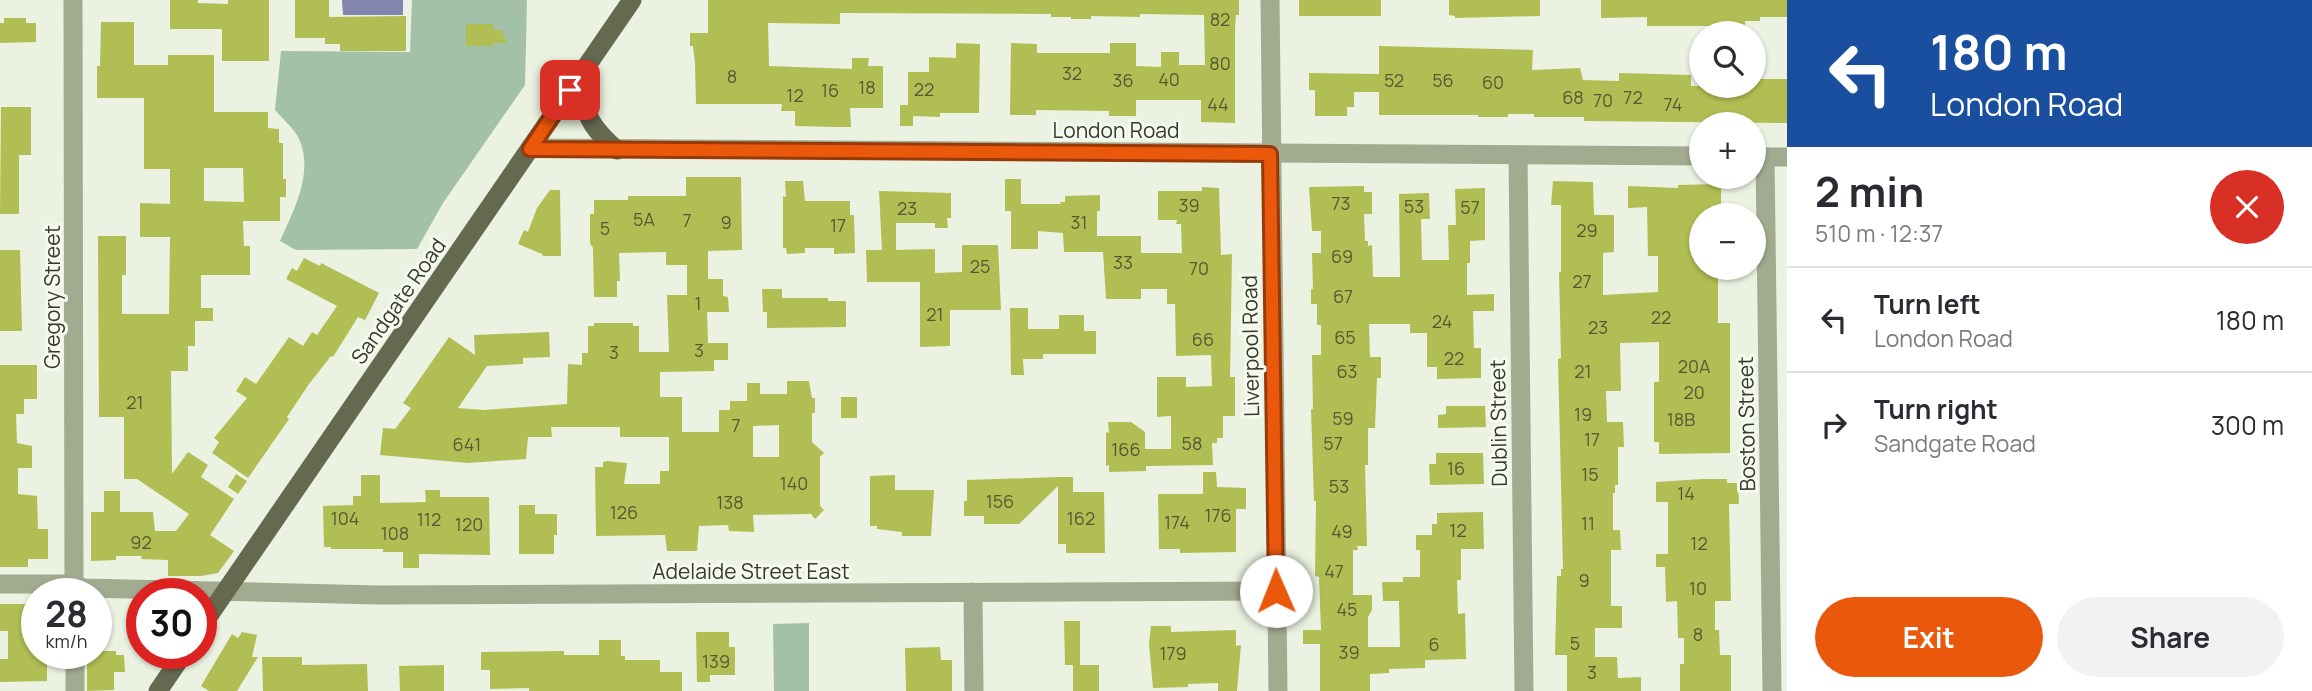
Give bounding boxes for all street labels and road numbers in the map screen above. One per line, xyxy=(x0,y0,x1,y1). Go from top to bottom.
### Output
street label: London Road xyxy=(1053,116,1179,144)
street label: Gregory Street xyxy=(38,225,66,369)
street label: Sandgate Road xyxy=(344,232,452,370)
street label: Liverpool Road xyxy=(1235,275,1265,417)
street label: Boston Street xyxy=(1731,356,1761,492)
street label: Dublin Street xyxy=(1483,359,1513,487)
street label: Adelaide Street East xyxy=(652,557,850,585)

